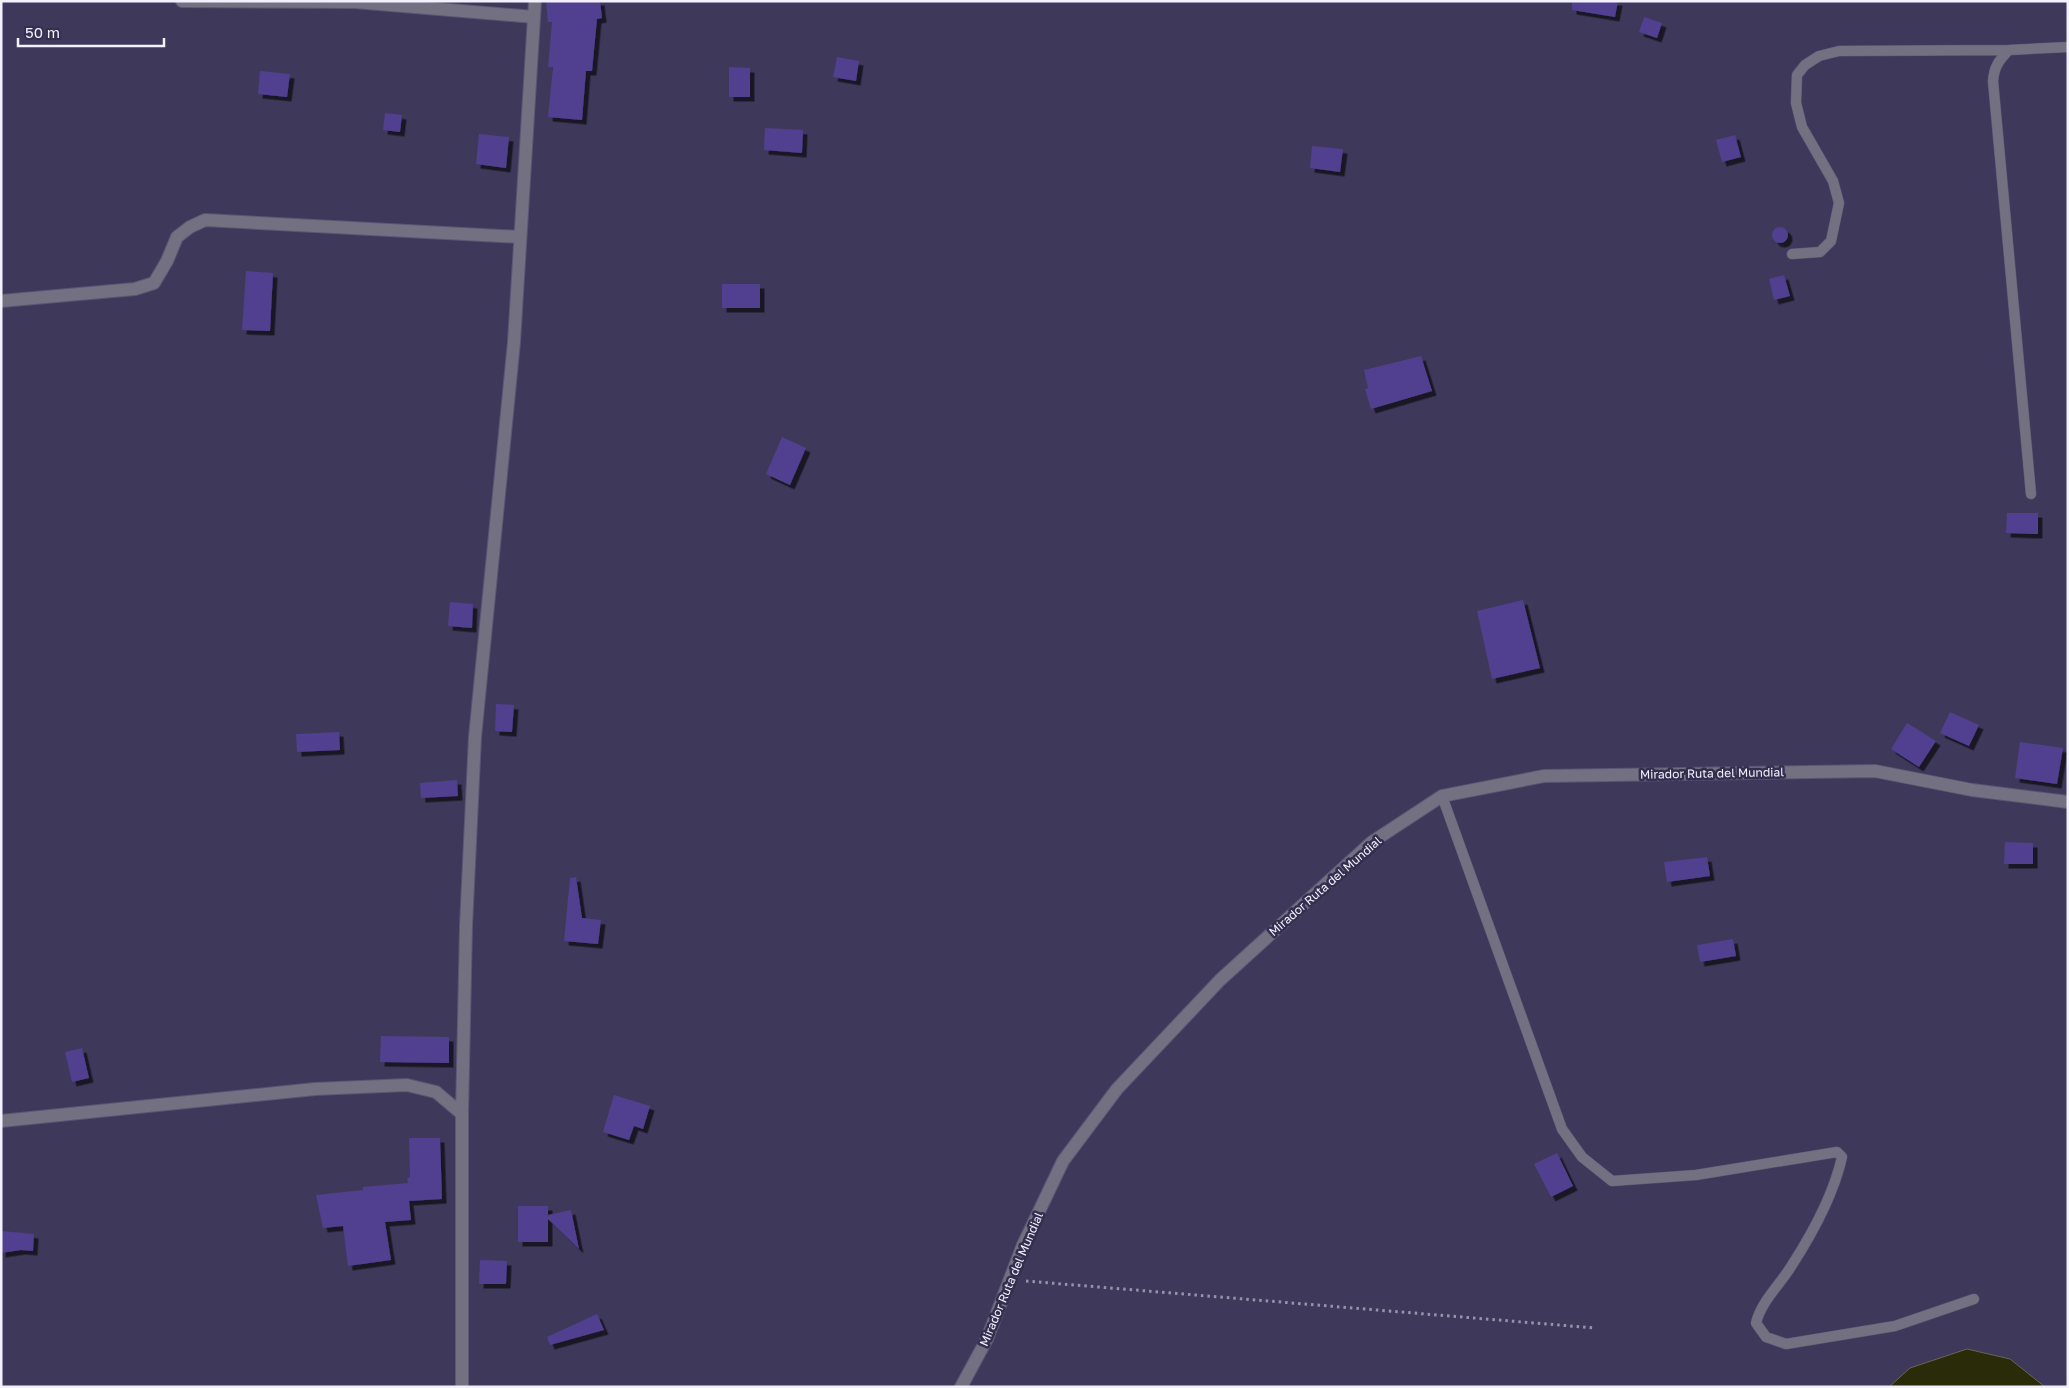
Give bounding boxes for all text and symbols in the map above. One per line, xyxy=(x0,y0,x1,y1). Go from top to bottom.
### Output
scale bar xyxy=(18,15,164,47)
text: 50 m xyxy=(25,23,60,41)
street label: Mirador Ruta del Mundial xyxy=(1640,764,1784,782)
street label: Mirador Ruta del Mundial xyxy=(1266,833,1384,939)
street label: Mirador Ruta del Mundial xyxy=(976,1210,1046,1348)

